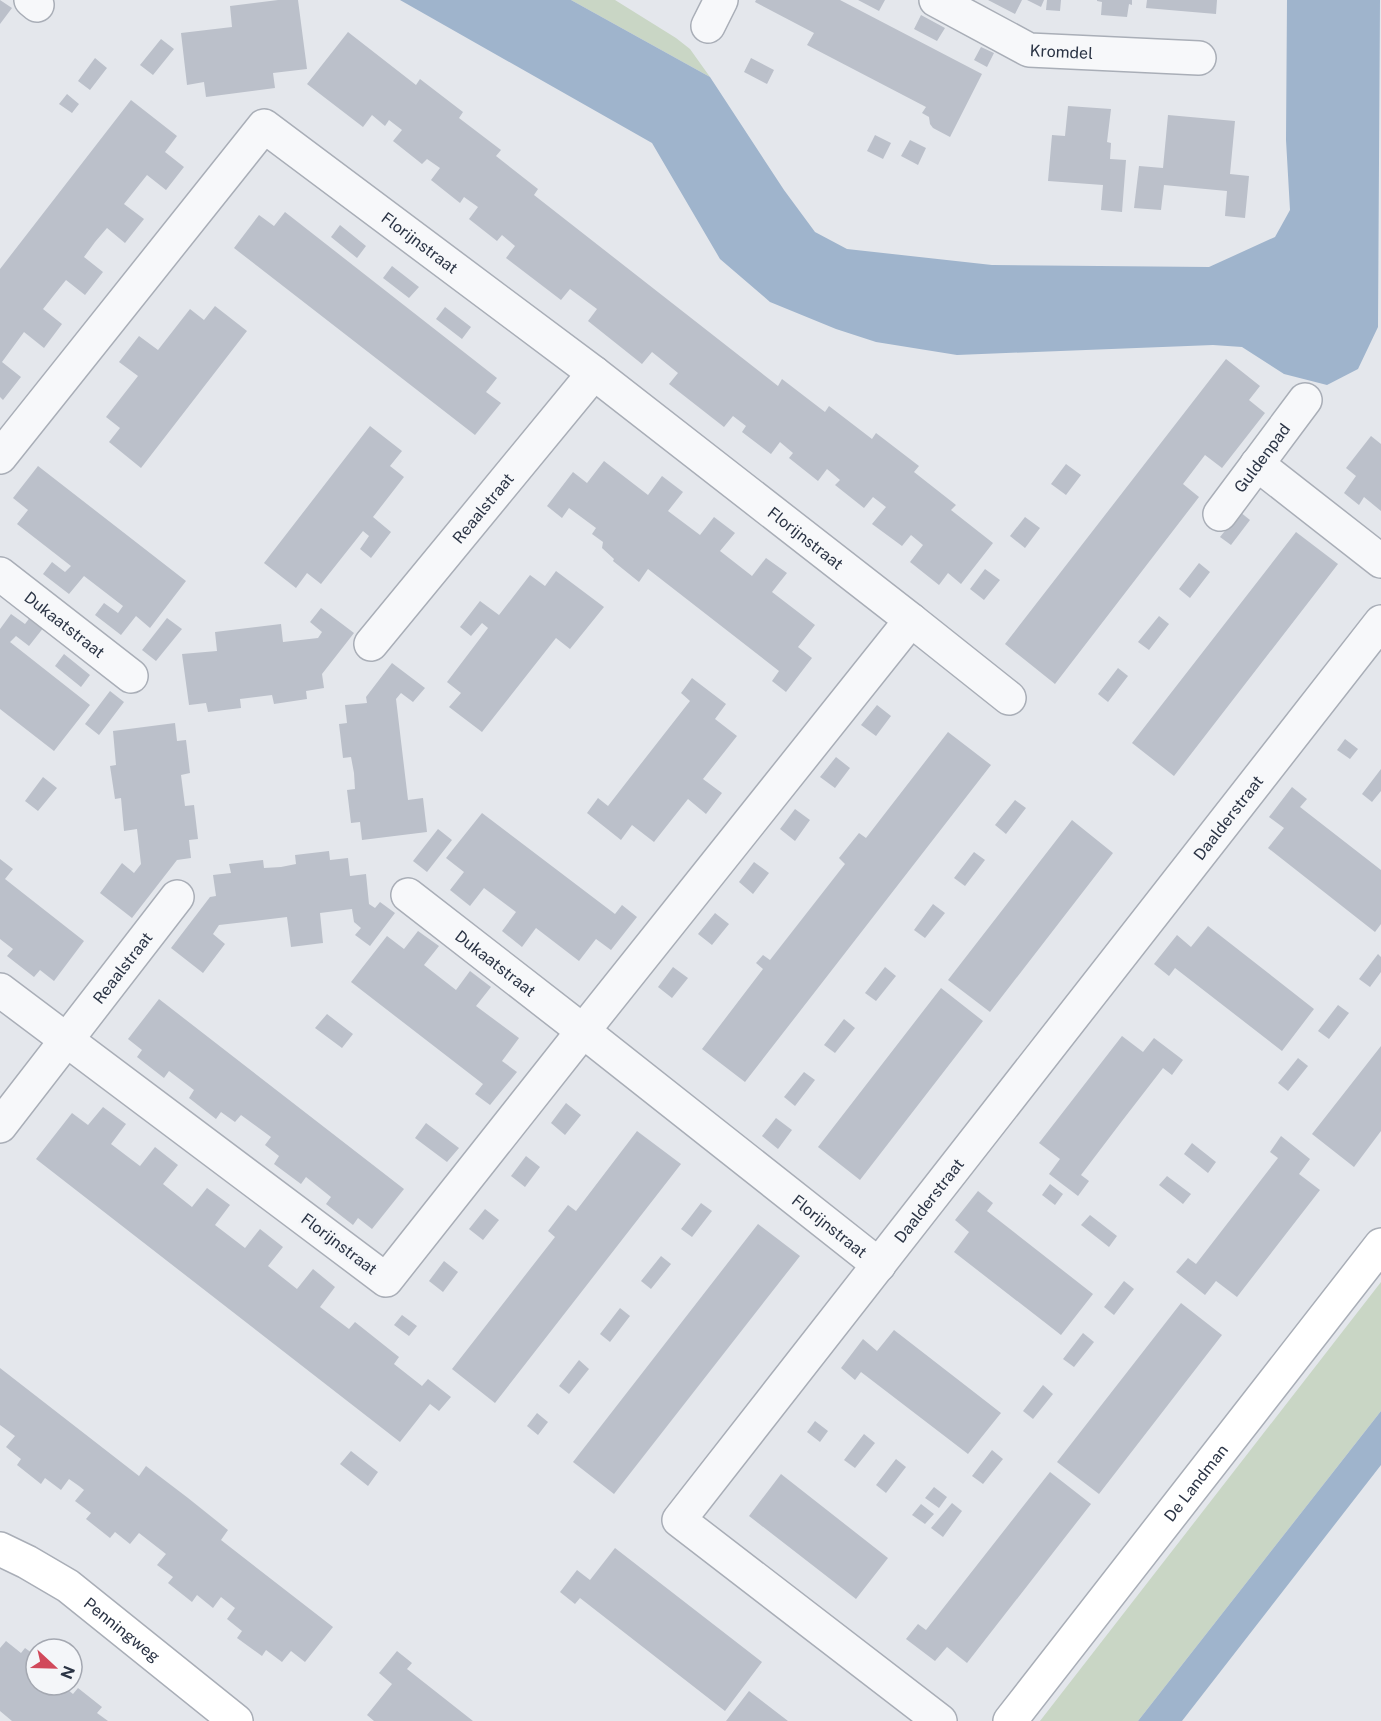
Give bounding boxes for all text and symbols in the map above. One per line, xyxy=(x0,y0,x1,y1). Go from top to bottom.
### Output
street label: Kromdel xyxy=(1029,41,1094,63)
street label: Florijnstraat xyxy=(378,208,462,277)
street label: Guldenpad xyxy=(1230,420,1294,496)
street label: Reaalstraat xyxy=(448,469,517,547)
street label: Florijnstraat xyxy=(764,503,847,573)
street label: Dukaatstraat xyxy=(21,587,109,662)
street label: Daalderstraat xyxy=(1189,772,1267,864)
street label: Dukaatstraat xyxy=(452,926,540,1000)
street label: Reaalstraat xyxy=(89,928,156,1007)
street label: Daalderstraat xyxy=(890,1155,968,1246)
street label: Florijnstraat xyxy=(788,1190,871,1261)
street label: Florijnstraat xyxy=(297,1209,381,1279)
street label: De Landman xyxy=(1160,1440,1232,1525)
street label: Penningweg xyxy=(80,1593,164,1666)
north arrow xyxy=(24,1637,84,1697)
text: N xyxy=(56,1663,79,1682)

